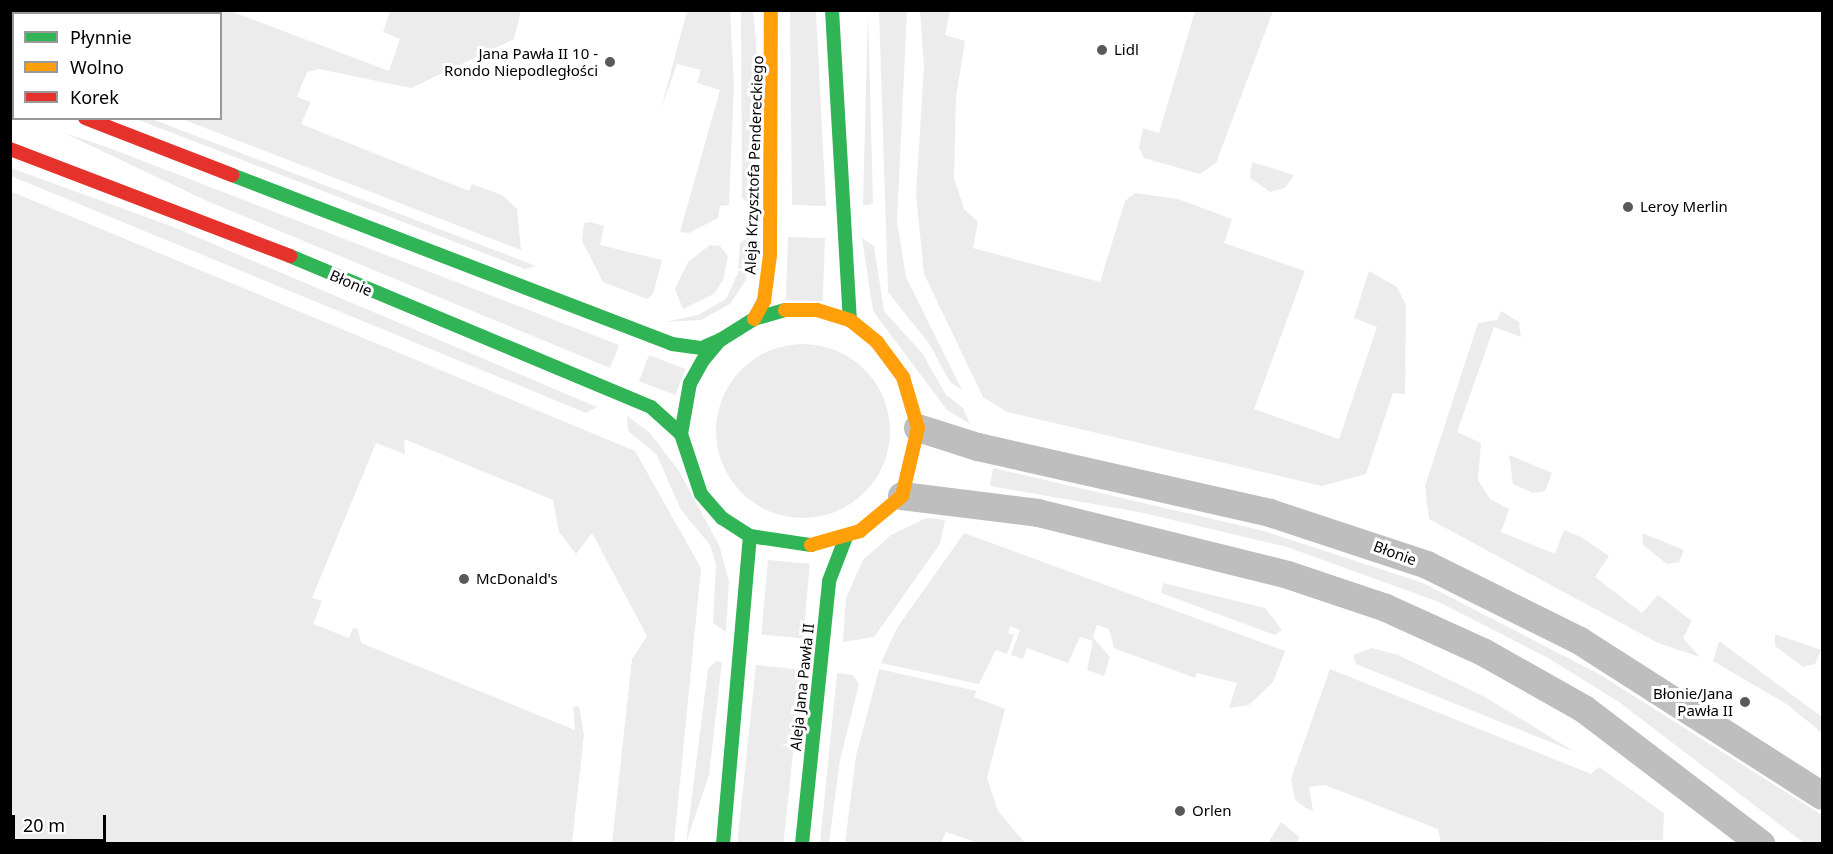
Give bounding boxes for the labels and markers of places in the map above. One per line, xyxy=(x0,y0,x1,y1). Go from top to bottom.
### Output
place label: Lidl xyxy=(1114,41,1139,59)
marker: Lidl xyxy=(1095,43,1109,57)
place label: Jana Pawła II 10 - Rondo Niepodległości xyxy=(444,44,598,79)
marker: Jana Pawła II 10 - Rondo Niepodległości xyxy=(603,55,617,69)
place label: Leroy Merlin xyxy=(1640,198,1728,216)
marker: Leroy Merlin xyxy=(1621,200,1635,214)
place label: McDonald's xyxy=(476,570,558,588)
marker: McDonald's xyxy=(457,572,471,586)
place label: Błonie/Jana Pawła II xyxy=(1653,684,1733,719)
marker: Błonie/Jana Pawła II xyxy=(1738,695,1752,709)
place label: Orlen xyxy=(1192,802,1232,820)
marker: Orlen xyxy=(1173,804,1187,818)

